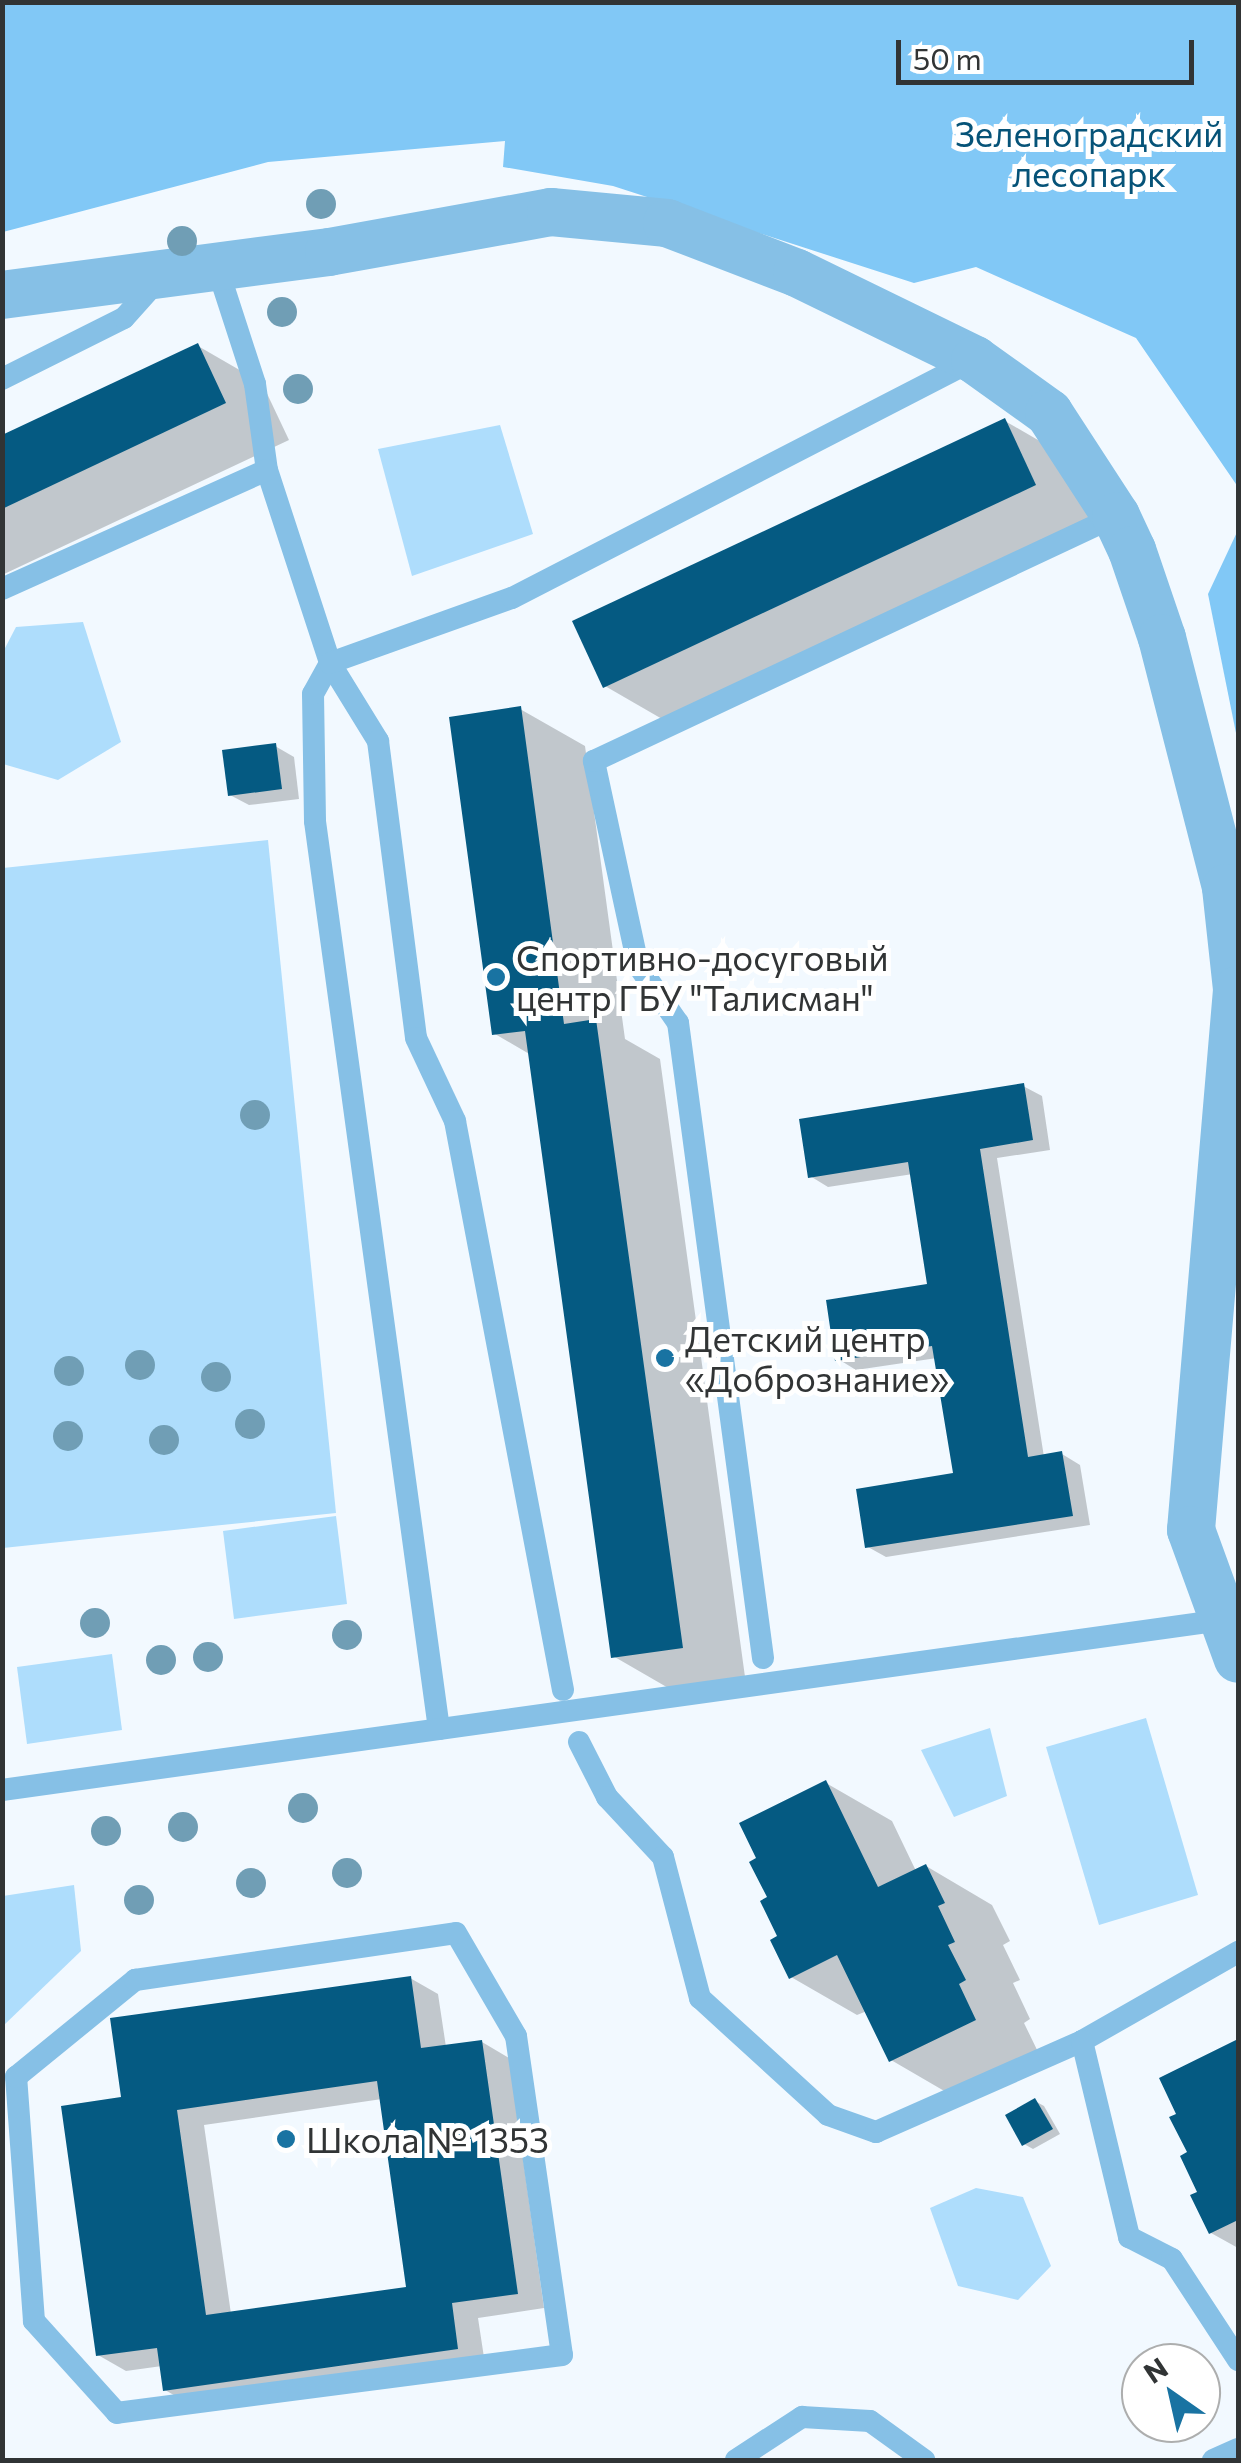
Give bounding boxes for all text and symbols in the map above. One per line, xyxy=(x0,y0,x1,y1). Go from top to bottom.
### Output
scale bar xyxy=(901,20,1198,82)
text: 50 m xyxy=(913,39,982,76)
park label: Зеленоградский лесопарк xyxy=(955,112,1223,194)
place label: Спортивно-досуговый центр ГБУ "Талисман" xyxy=(516,936,889,1018)
marker: Спортивно-досуговый центр ГБУ "Талисман" xyxy=(485,966,507,988)
place label: Детский центр «Добрознание» xyxy=(685,1317,949,1399)
marker: Детский центр «Добрознание» xyxy=(654,1347,676,1369)
place label: Школа № 1353 xyxy=(306,2118,549,2160)
marker: Школа № 1353 xyxy=(275,2128,297,2150)
north arrow xyxy=(1121,2343,1221,2443)
text: N xyxy=(1137,2350,1174,2390)

